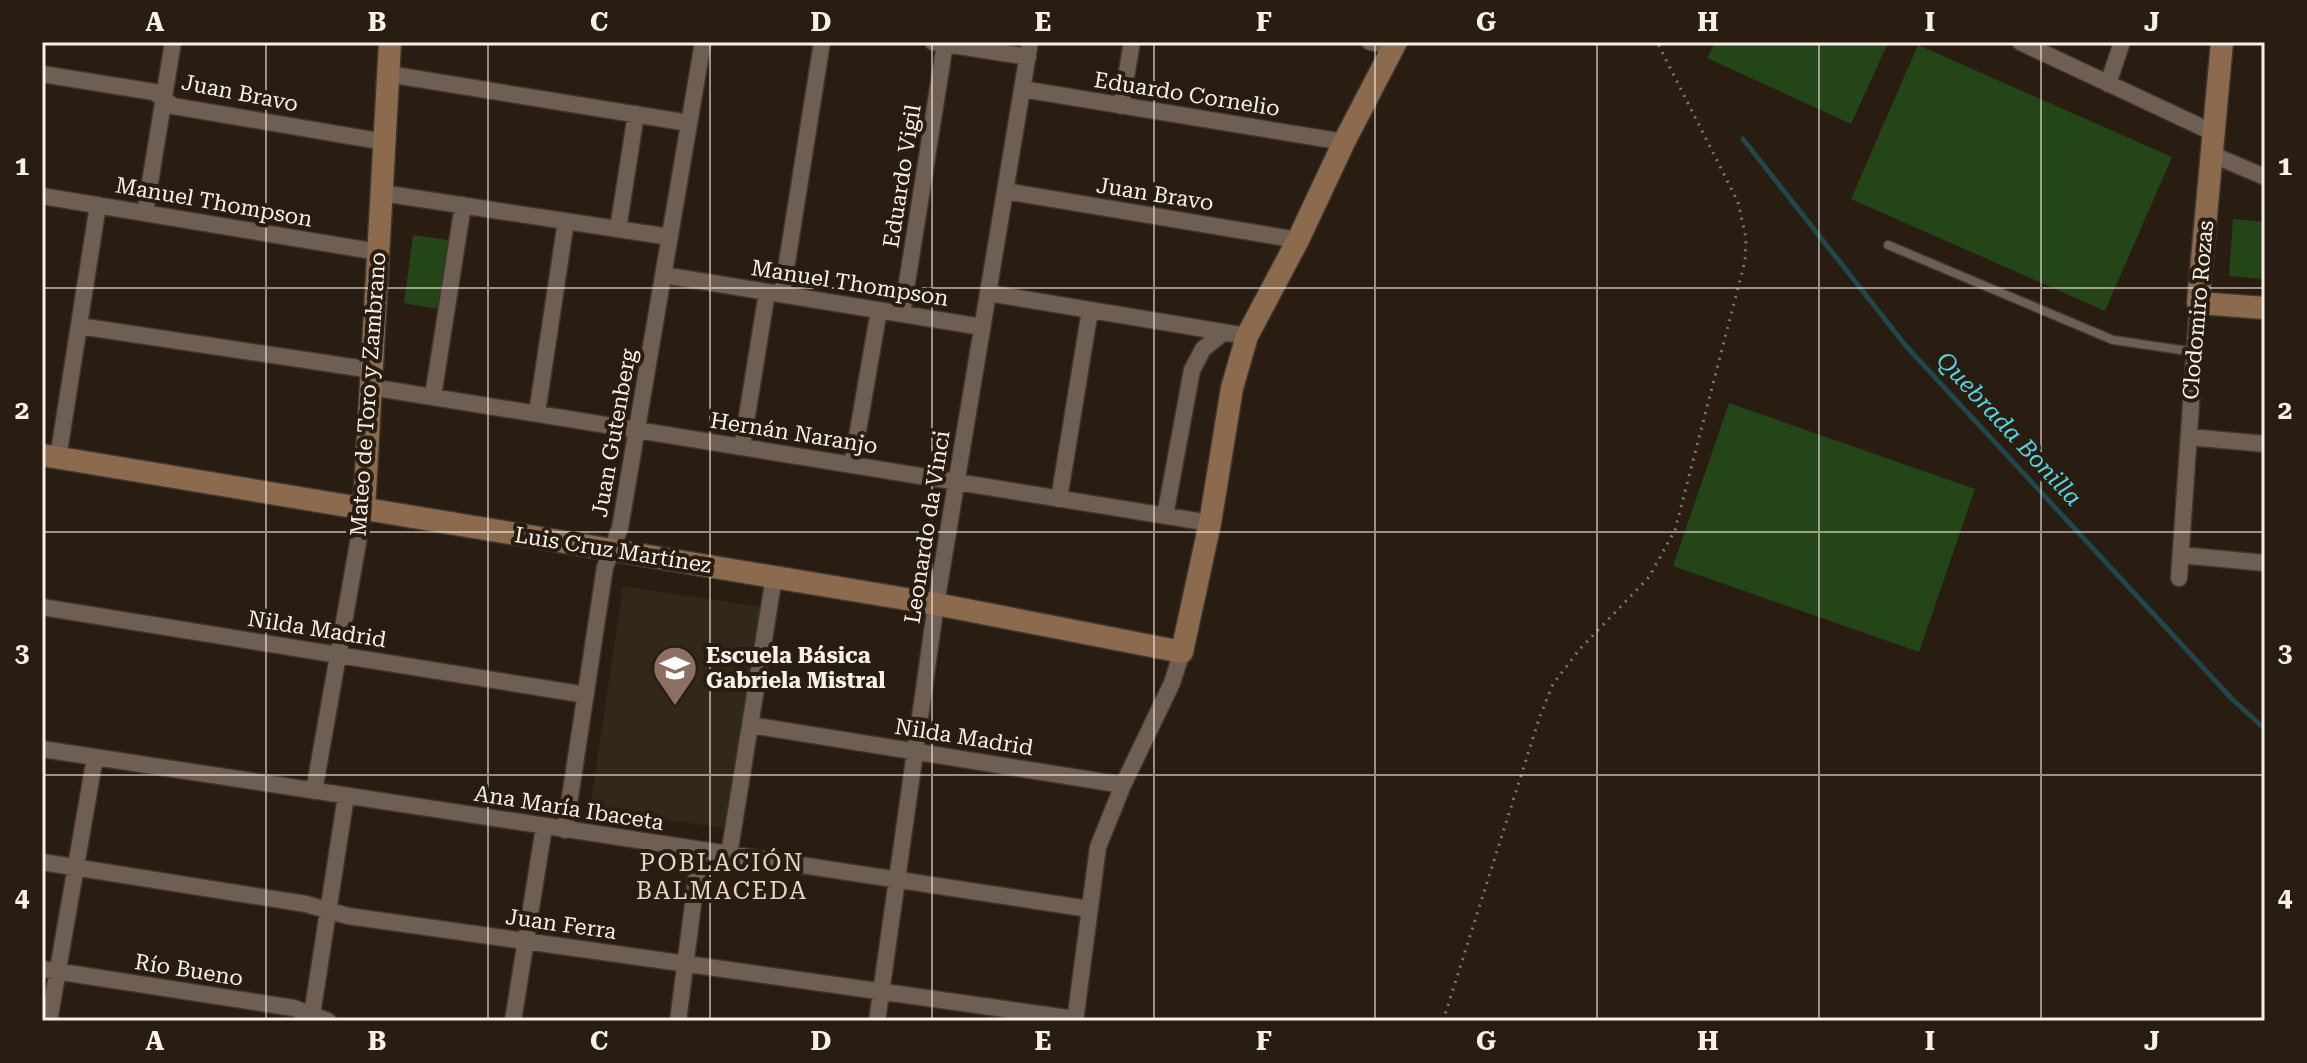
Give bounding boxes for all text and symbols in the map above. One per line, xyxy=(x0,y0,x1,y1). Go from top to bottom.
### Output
text: A xyxy=(146,7,165,37)
text: B xyxy=(368,7,386,37)
text: C xyxy=(590,7,608,37)
text: D xyxy=(811,7,831,37)
text: E xyxy=(1035,7,1051,37)
text: F xyxy=(1256,7,1272,37)
text: G xyxy=(1476,7,1496,37)
text: H xyxy=(1697,7,1719,37)
text: I xyxy=(1925,7,1935,37)
text: J xyxy=(2144,7,2160,37)
street label: Eduardo Cornelio xyxy=(1092,67,1282,121)
street label: Juan Bravo xyxy=(180,69,300,117)
street label: Eduardo Vigil xyxy=(878,102,926,249)
text: 1 xyxy=(15,151,29,181)
text: 1 xyxy=(2278,151,2292,181)
street label: Manuel Thompson xyxy=(114,172,314,232)
street label: Juan Bravo xyxy=(1095,172,1215,216)
street label: Clodomiro Rozas xyxy=(2178,219,2218,401)
street label: Mateo de Toro y Zambrano xyxy=(346,251,390,537)
street label: Manuel Thompson xyxy=(750,255,950,311)
street label: Juan Gutenberg xyxy=(587,346,641,519)
water label: Quebrada Bonilla xyxy=(1931,346,2087,512)
text: 2 xyxy=(15,395,29,425)
text: 2 xyxy=(2278,395,2292,425)
street label: Hernán Naranjo xyxy=(708,407,880,459)
street label: Leonardo da Vinci xyxy=(899,429,955,625)
street label: Luis Cruz Martínez xyxy=(513,522,713,578)
street label: Nilda Madrid xyxy=(246,606,388,652)
text: 3 xyxy=(15,638,29,668)
text: 3 xyxy=(2278,638,2292,668)
place label: Escuela Básica Gabriela Mistral xyxy=(706,643,885,693)
school or university icon: Escuela Básica Gabriela Mistral xyxy=(651,644,699,707)
street label: Nilda Madrid xyxy=(893,714,1035,760)
street label: Ana María Ibaceta xyxy=(472,781,666,835)
district label: POBLACIÓN BALMACEDA xyxy=(636,848,808,905)
text: 4 xyxy=(15,882,30,912)
text: 4 xyxy=(2278,882,2293,912)
street label: Juan Ferra xyxy=(504,904,618,944)
street label: Río Bueno xyxy=(133,949,245,991)
text: A xyxy=(146,1026,165,1056)
text: B xyxy=(368,1026,386,1056)
text: C xyxy=(590,1026,608,1056)
text: D xyxy=(811,1026,831,1056)
text: E xyxy=(1035,1026,1051,1056)
text: F xyxy=(1256,1026,1272,1056)
text: G xyxy=(1476,1026,1496,1056)
text: H xyxy=(1697,1026,1719,1056)
text: I xyxy=(1925,1026,1935,1056)
text: J xyxy=(2144,1026,2160,1056)

